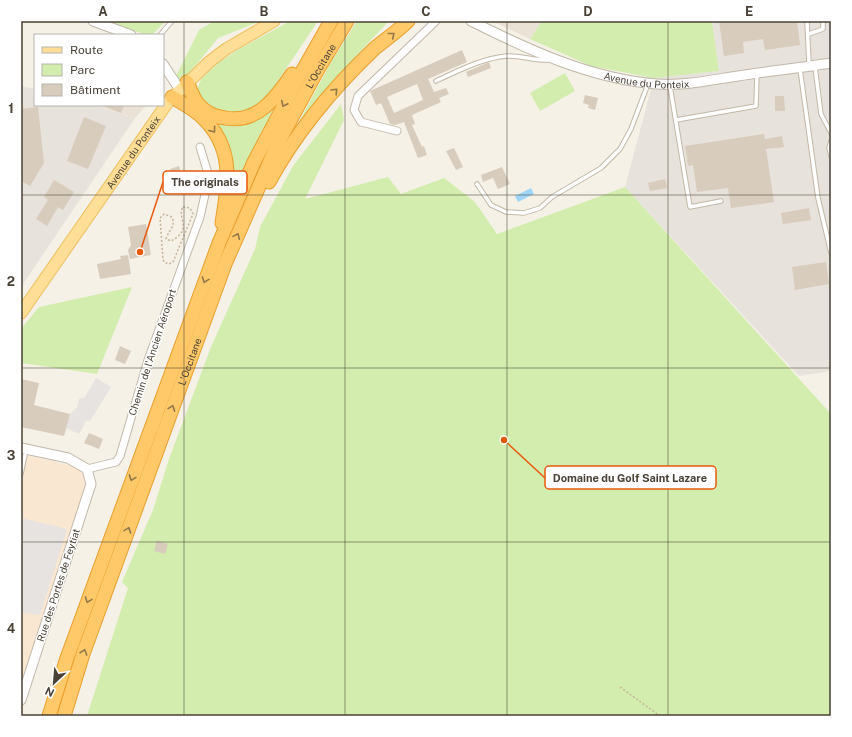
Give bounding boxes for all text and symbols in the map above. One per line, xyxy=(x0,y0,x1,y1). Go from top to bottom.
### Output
text: A xyxy=(98,4,108,19)
text: B xyxy=(260,4,269,19)
text: C xyxy=(421,4,431,19)
text: D xyxy=(583,4,593,19)
text: E xyxy=(745,4,753,19)
one-way arrow xyxy=(388,32,395,39)
legend xyxy=(34,34,164,106)
street label: L'Occitane xyxy=(303,41,338,90)
text: Route xyxy=(70,43,103,57)
text: Parc xyxy=(70,63,95,77)
street label: Avenue du Ponteix xyxy=(603,69,690,90)
text: Bâtiment xyxy=(70,83,121,97)
one-way arrow xyxy=(330,88,337,95)
one-way arrow xyxy=(281,100,289,108)
text: 1 xyxy=(8,101,14,116)
street label: Avenue du Ponteix xyxy=(104,113,163,191)
one-way arrow xyxy=(208,125,215,132)
callout: The originals xyxy=(163,171,247,194)
text: The originals xyxy=(171,176,239,188)
one-way arrow xyxy=(233,232,241,239)
text: 2 xyxy=(7,274,15,289)
one-way arrow xyxy=(202,276,210,283)
street label: Chemin de l'Ancien Aéroport xyxy=(126,287,178,417)
street label: L'Occitane xyxy=(175,336,204,387)
one-way arrow xyxy=(168,404,176,411)
text: 3 xyxy=(7,448,16,463)
callout: Domaine du Golf Saint Lazare xyxy=(545,466,716,489)
text: Domaine du Golf Saint Lazare xyxy=(553,472,707,484)
one-way arrow xyxy=(129,475,137,482)
one-way arrow xyxy=(123,526,131,533)
street label: Rue des Portes de Feytiat xyxy=(34,527,82,643)
one-way arrow xyxy=(85,597,93,604)
text: 4 xyxy=(7,621,16,636)
one-way arrow xyxy=(79,649,88,656)
north arrow xyxy=(34,663,74,703)
text: N xyxy=(43,685,56,699)

